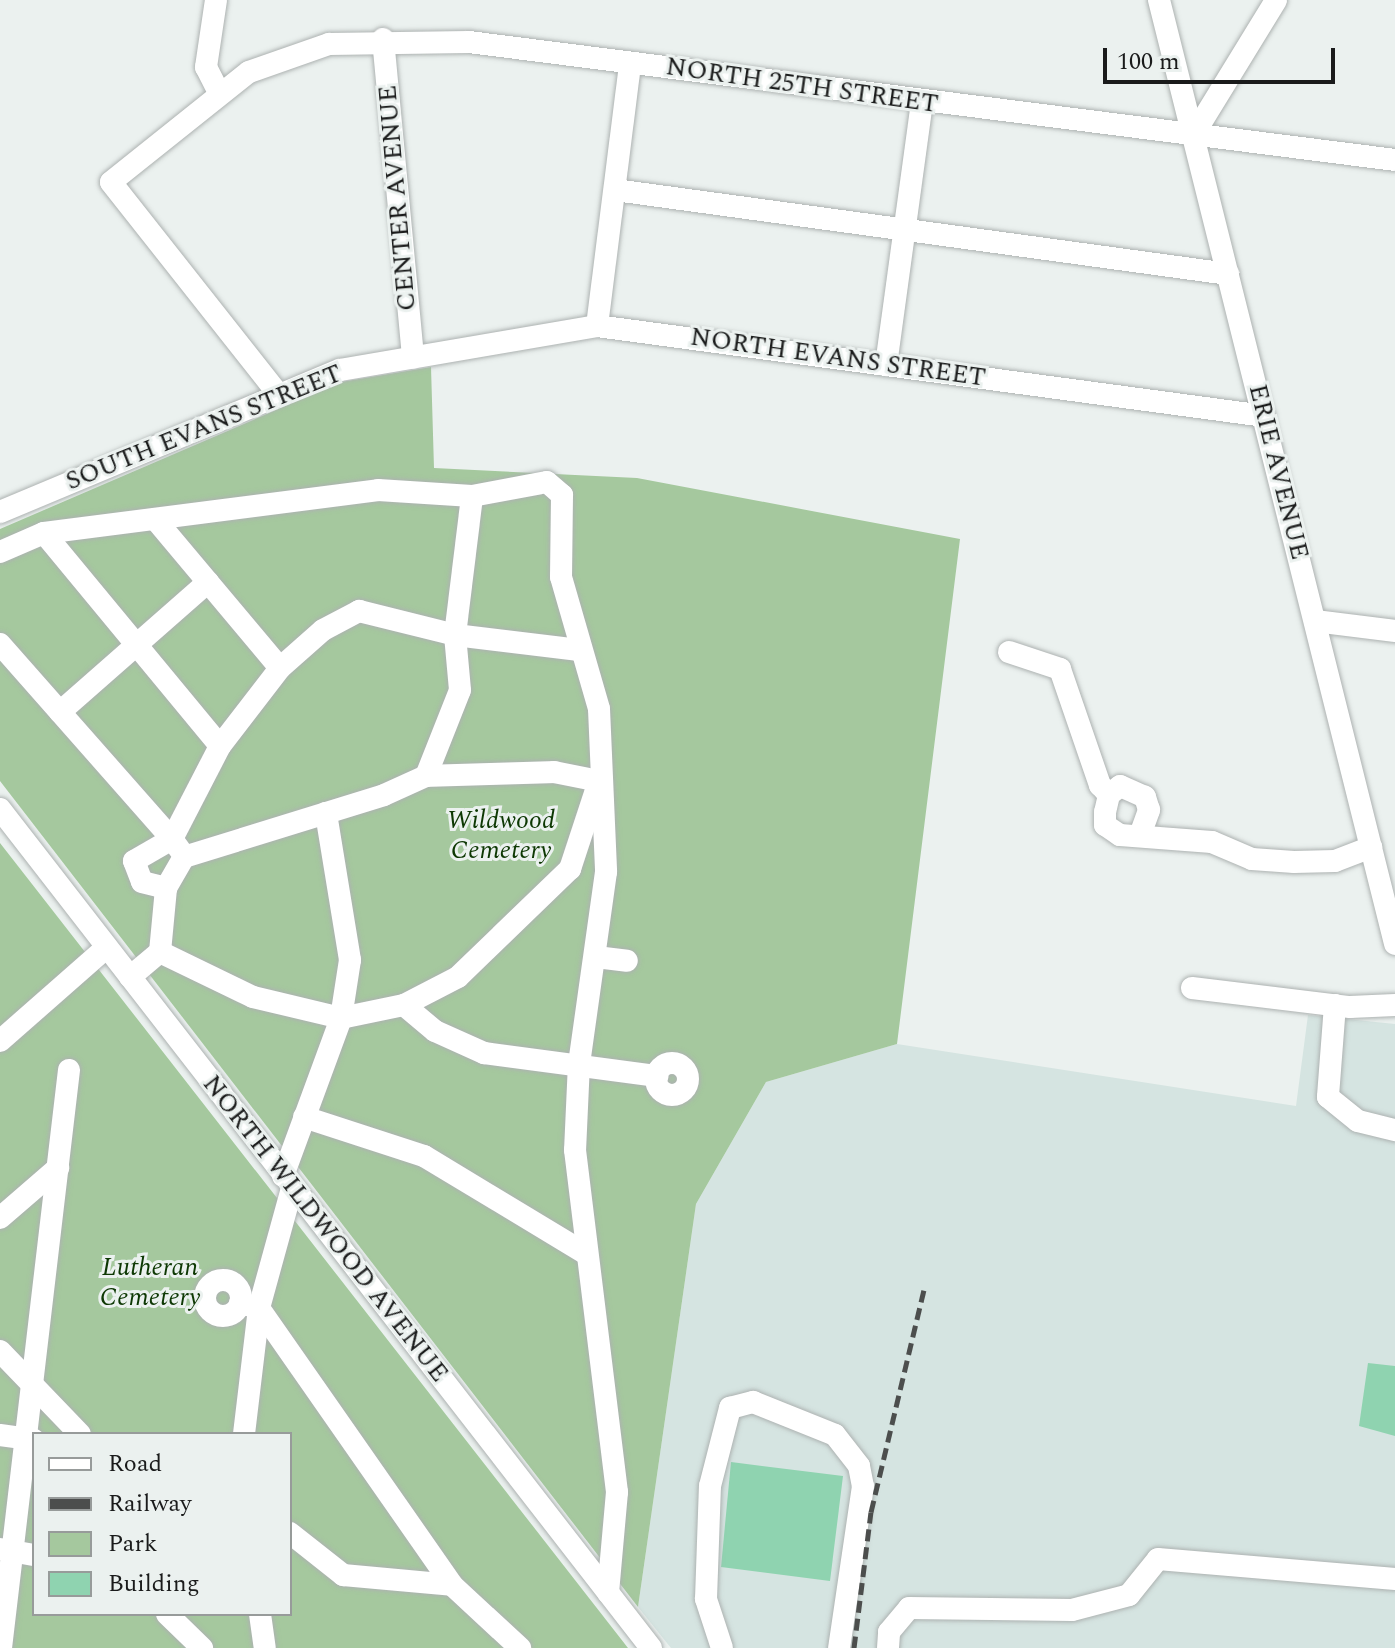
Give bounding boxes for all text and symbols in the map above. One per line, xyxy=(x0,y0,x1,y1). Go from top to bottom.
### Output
scale bar xyxy=(1107,32,1339,82)
text: 100 m xyxy=(1117,44,1180,80)
street label: NORTH 25TH STREET xyxy=(664,51,940,121)
street label: CENTER AVENUE xyxy=(373,84,423,312)
street label: NORTH EVANS STREET xyxy=(688,322,988,394)
street label: SOUTH EVANS STREET xyxy=(61,358,347,498)
street label: ERIE AVENUE xyxy=(1241,381,1315,563)
park label: Wildwood Cemetery xyxy=(447,805,555,866)
street label: NORTH WILDWOOD AVENUE xyxy=(195,1069,455,1389)
park label: Lutheran Cemetery xyxy=(100,1252,200,1314)
legend xyxy=(32,1432,292,1616)
text: Road xyxy=(108,1446,162,1482)
text: Railway xyxy=(108,1486,192,1522)
text: Park xyxy=(108,1526,158,1562)
text: Building xyxy=(108,1566,200,1602)

